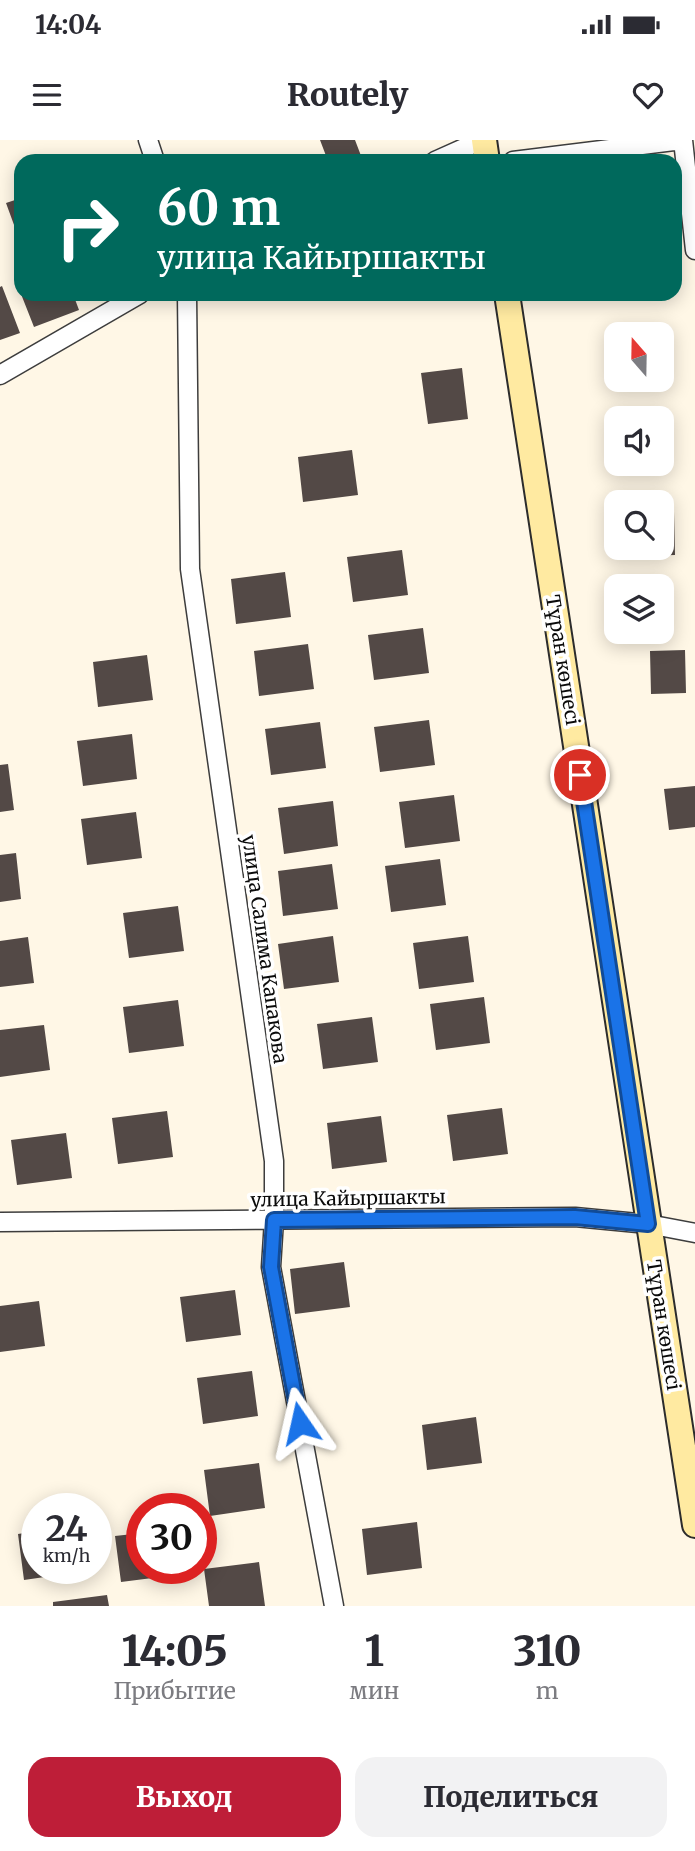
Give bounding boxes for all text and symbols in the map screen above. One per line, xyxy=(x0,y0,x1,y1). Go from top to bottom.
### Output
text: 14:04 xyxy=(35,8,101,41)
text: Routely xyxy=(287,75,408,115)
icon: menu xyxy=(28,76,66,114)
icon: heart xyxy=(629,76,667,114)
text: 60 m xyxy=(157,177,280,238)
icon: right xyxy=(42,182,133,273)
text: улица Кайыршакты xyxy=(157,238,486,278)
north arrow xyxy=(604,322,674,392)
map controls xyxy=(604,322,674,644)
button: sound xyxy=(604,406,674,476)
button: search xyxy=(604,490,674,560)
button: layers xyxy=(604,574,674,644)
street label: Тұран көшесі xyxy=(541,593,585,727)
pin xyxy=(550,745,610,805)
icon: arrive xyxy=(561,756,599,794)
street label: улица Салима Капакова xyxy=(237,833,293,1065)
street label: улица Кайыршакты xyxy=(250,1184,446,1212)
street label: Тұран көшесі xyxy=(642,1258,686,1392)
position arrow xyxy=(263,1386,337,1460)
speed limit sign: 30 xyxy=(126,1493,217,1584)
text: 24 xyxy=(45,1507,88,1551)
text: km/h xyxy=(43,1544,90,1567)
text: 14:05 xyxy=(122,1625,228,1677)
text: 1 xyxy=(365,1625,384,1677)
text: 310 xyxy=(513,1625,581,1677)
text: Прибытие xyxy=(114,1676,236,1705)
text: мин xyxy=(349,1676,399,1705)
text: m xyxy=(536,1676,559,1705)
button: Выход xyxy=(28,1757,341,1837)
button: Поделиться xyxy=(355,1757,667,1837)

